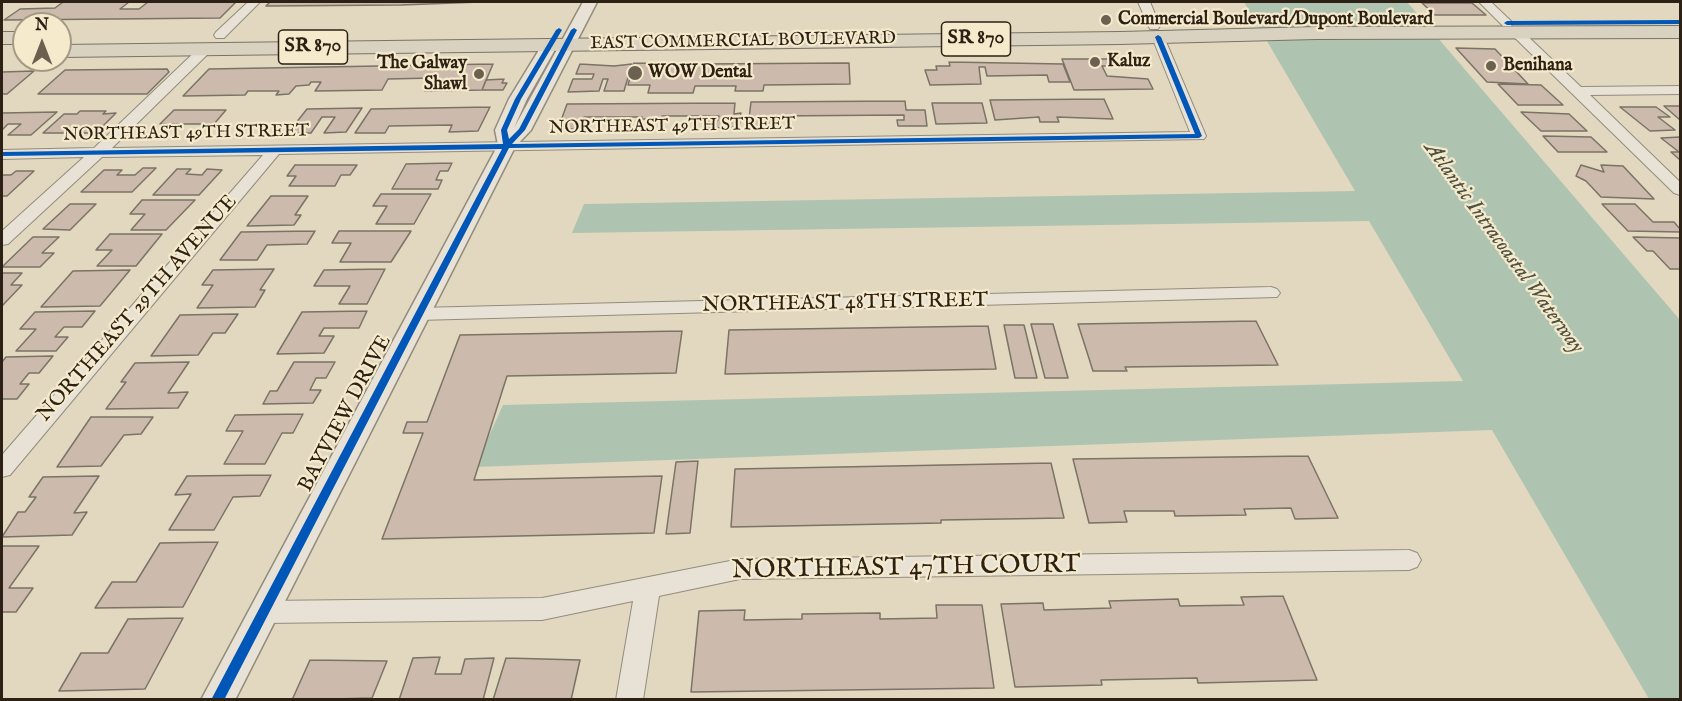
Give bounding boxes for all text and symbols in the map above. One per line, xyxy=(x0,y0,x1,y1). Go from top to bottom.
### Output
place label: Commercial Boulevard/Dupont Boulevard xyxy=(1118,9,1433,31)
north arrow xyxy=(12,12,72,72)
marker: Commercial Boulevard/Dupont Boulevard xyxy=(1099,13,1113,27)
text: N xyxy=(35,16,49,36)
road number: SR 870 xyxy=(942,22,1010,56)
street label: EAST COMMERCIAL BOULEVARD xyxy=(590,29,896,55)
road number: SR 870 xyxy=(278,30,348,64)
place label: Kaluz xyxy=(1107,51,1150,73)
place label: The Galway Shawl xyxy=(377,53,467,96)
marker: Kaluz xyxy=(1088,55,1102,69)
place label: Benihana xyxy=(1503,55,1572,77)
marker: Benihana xyxy=(1484,59,1498,73)
place label: WOW Dental xyxy=(648,62,752,84)
marker: WOW Dental xyxy=(626,64,644,82)
marker: The Galway Shawl xyxy=(472,67,486,81)
street label: NORTHEAST 49TH STREET xyxy=(549,114,795,140)
street label: NORTHEAST 49TH STREET xyxy=(63,121,309,147)
water label: Atlantic Intracoastal Waterway xyxy=(1417,137,1589,359)
street label: NORTHEAST 29TH AVENUE xyxy=(33,190,243,428)
street label: NORTHEAST 48TH STREET xyxy=(702,289,988,319)
street label: BAYVIEW DRIVE xyxy=(294,331,398,497)
street label: NORTHEAST 47TH COURT xyxy=(731,550,1081,588)

